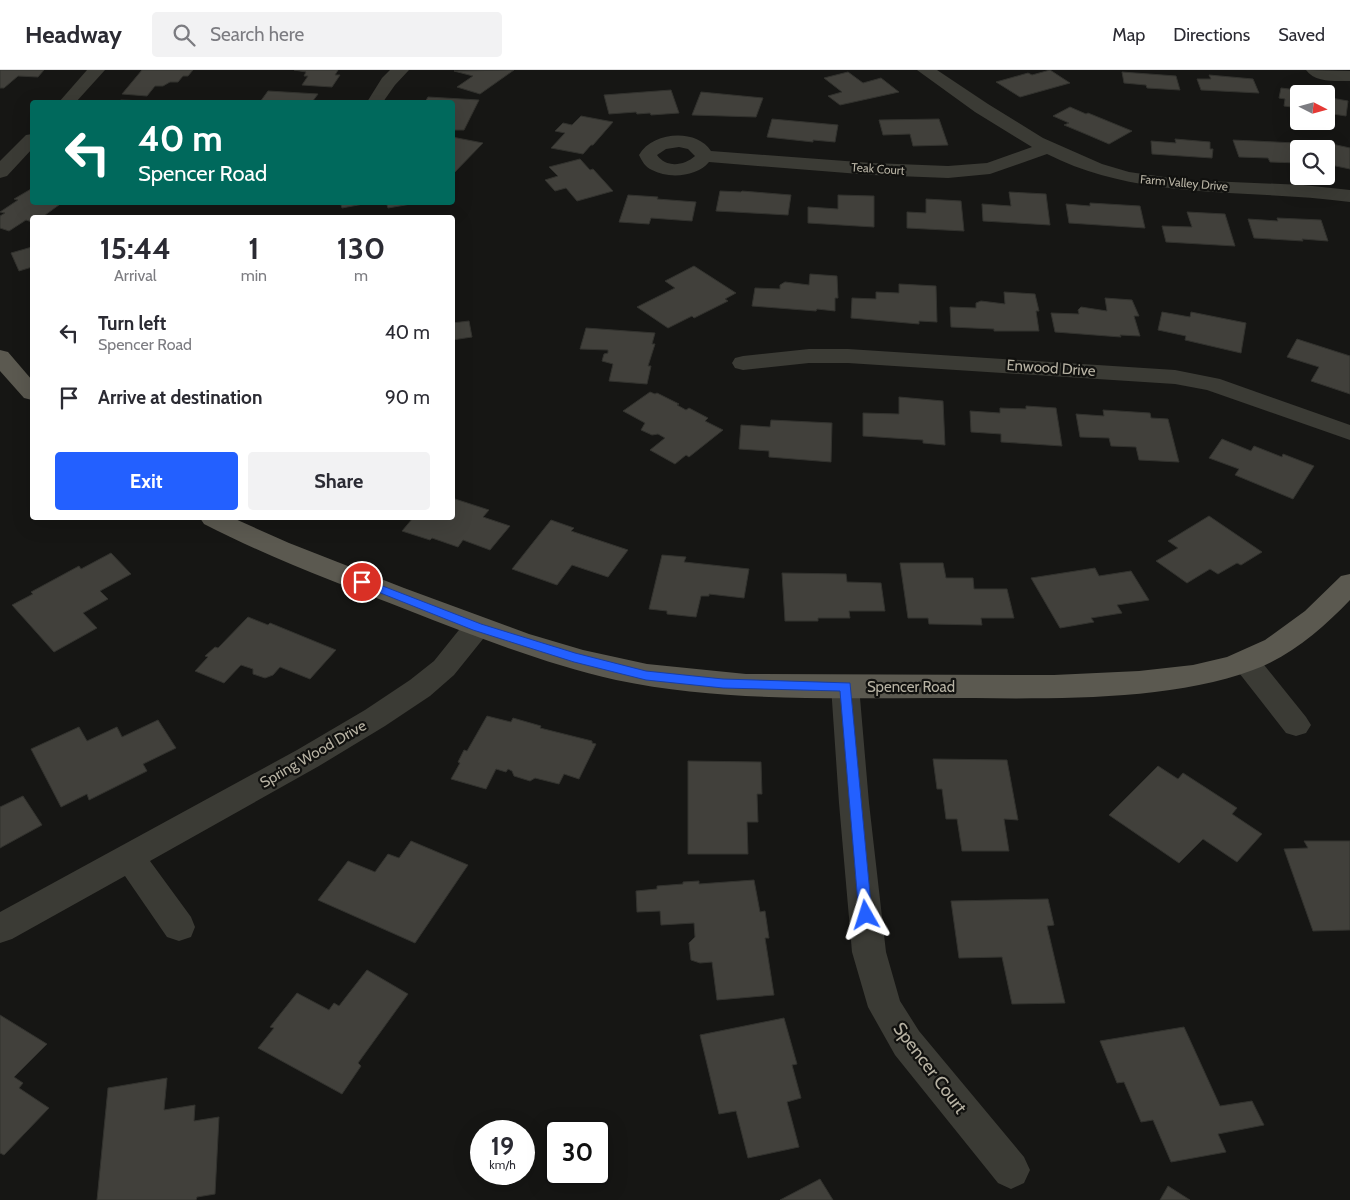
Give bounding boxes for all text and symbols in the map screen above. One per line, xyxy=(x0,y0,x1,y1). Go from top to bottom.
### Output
search box xyxy=(152,12,502,57)
text: Headway xyxy=(25,20,122,49)
icon: search xyxy=(170,21,198,49)
text: Search here xyxy=(210,23,304,46)
text: Map xyxy=(1112,24,1145,46)
text: Directions xyxy=(1173,24,1250,46)
text: Saved xyxy=(1278,24,1325,46)
north arrow xyxy=(1290,85,1335,130)
map controls xyxy=(1290,85,1335,185)
text: 40 m xyxy=(138,117,223,160)
icon: left xyxy=(55,120,120,185)
button: search xyxy=(1290,140,1335,185)
street label: Teak Court xyxy=(851,159,905,178)
text: Spencer Road xyxy=(138,160,267,187)
street label: Farm Valley Drive xyxy=(1139,171,1229,194)
text: 15:44 xyxy=(100,230,171,267)
text: 1 xyxy=(248,230,259,267)
text: 130 xyxy=(337,230,385,267)
text: Arrival xyxy=(114,266,157,285)
text: min xyxy=(241,266,267,285)
text: m xyxy=(354,266,368,285)
text: Turn left xyxy=(98,312,166,335)
icon: left xyxy=(55,319,83,347)
text: 40 m xyxy=(385,321,430,344)
text: Spencer Road xyxy=(98,335,192,354)
street label: Enwood Drive xyxy=(1006,356,1096,380)
icon: arrive xyxy=(55,384,83,412)
text: Arrive at destination xyxy=(98,386,262,409)
text: 90 m xyxy=(385,386,430,409)
button: Exit xyxy=(55,452,238,510)
button: Share xyxy=(248,452,430,510)
pin xyxy=(341,561,383,603)
icon: arrive xyxy=(348,568,376,596)
street label: Spencer Road xyxy=(867,678,955,696)
street label: Spring Wood Drive xyxy=(257,716,370,792)
position arrow xyxy=(839,888,891,940)
street label: Spencer Court xyxy=(889,1018,971,1118)
speed limit sign: 30 xyxy=(545,1120,610,1185)
text: 19 xyxy=(491,1131,514,1161)
text: km/h xyxy=(489,1157,516,1172)

